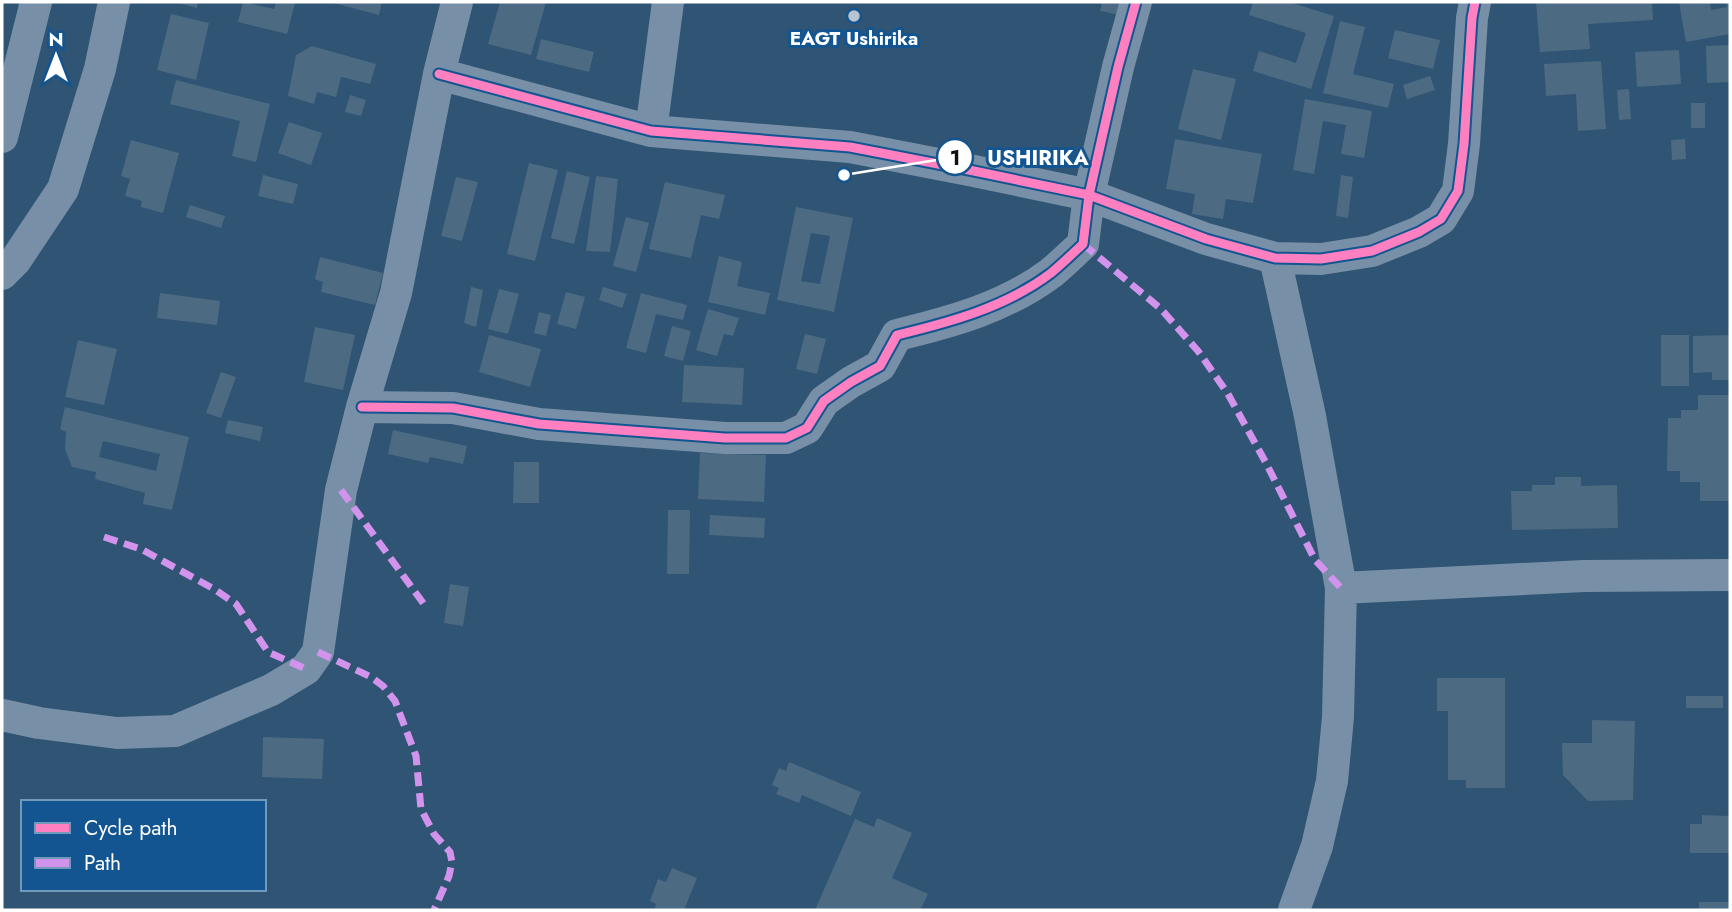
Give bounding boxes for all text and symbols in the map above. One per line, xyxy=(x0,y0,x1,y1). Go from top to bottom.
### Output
marker: EAGT Ushirika xyxy=(846,8,862,24)
north arrow xyxy=(21,21,91,91)
place label: EAGT Ushirika xyxy=(790,25,918,52)
text: N xyxy=(48,26,64,53)
callout: USHIRIKA xyxy=(938,136,1102,178)
text: 1 xyxy=(950,143,960,173)
text: USHIRIKA xyxy=(987,143,1089,173)
legend xyxy=(21,800,266,891)
text: Cycle path xyxy=(84,813,177,843)
text: Path xyxy=(84,848,121,878)

